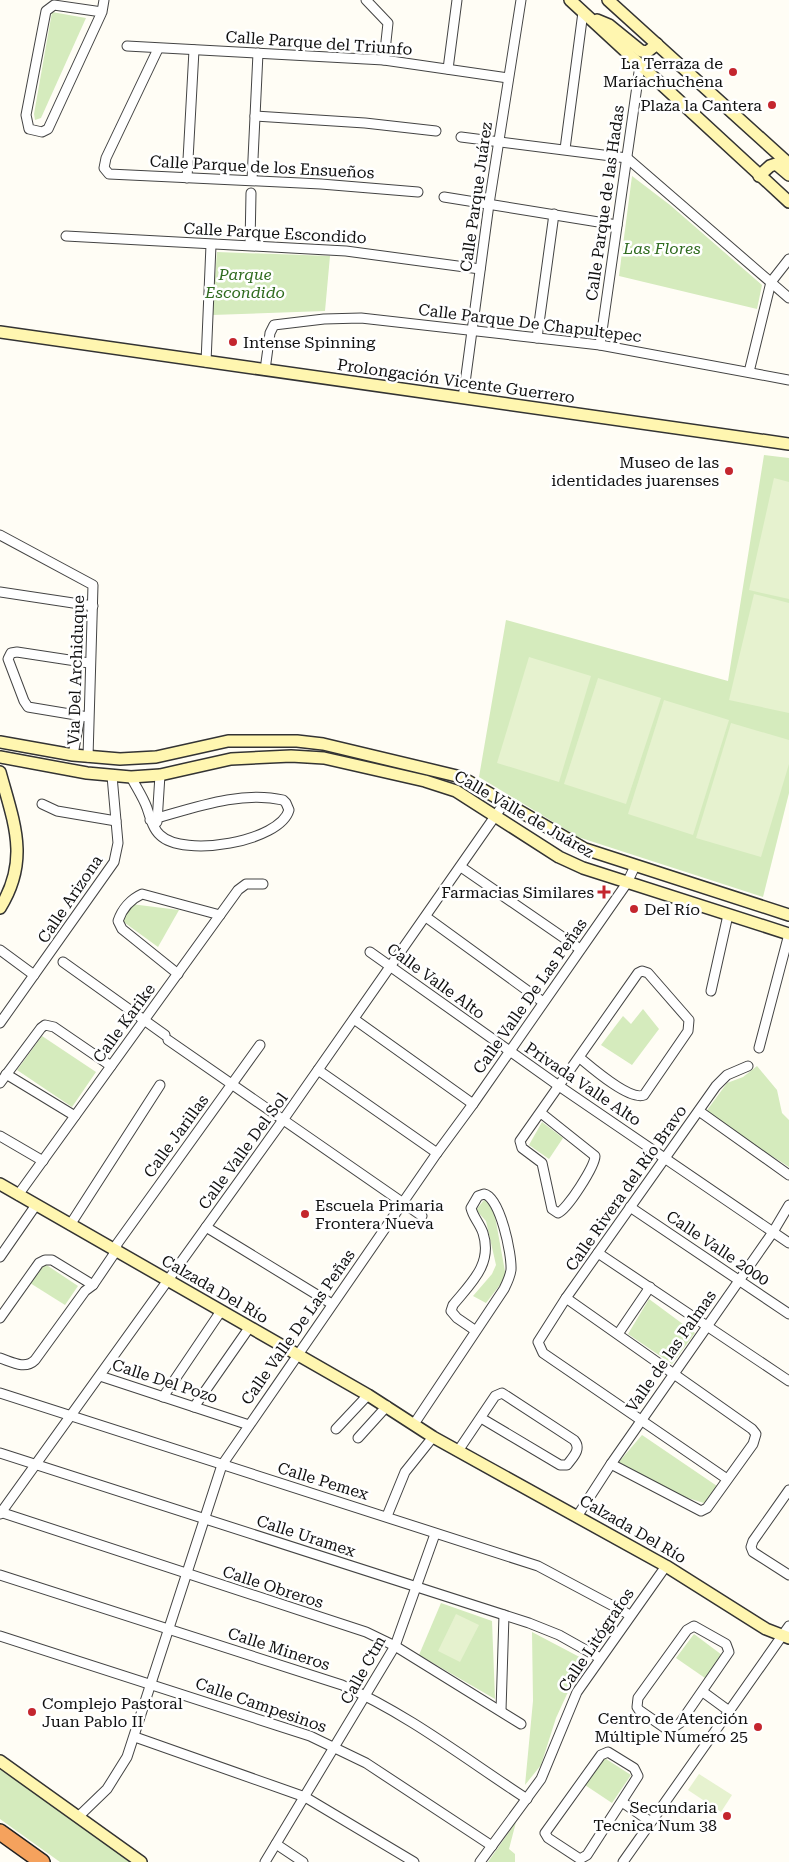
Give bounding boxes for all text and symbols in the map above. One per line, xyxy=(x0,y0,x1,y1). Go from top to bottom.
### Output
street label: Calle Parque del Triunfo xyxy=(225,27,413,59)
place label: La Terraza de Maríachuchena xyxy=(603,54,723,91)
marker: La Terraza de Maríachuchena xyxy=(727,66,739,78)
place label: Plaza la Cantera xyxy=(640,96,762,115)
marker: Plaza la Cantera xyxy=(766,99,778,111)
street label: Calle Parque de las Hadas xyxy=(582,104,628,302)
street label: Calle Parque Juárez xyxy=(456,120,496,273)
street label: Calle Parque de los Ensueños xyxy=(149,152,375,182)
street label: Calle Parque Escondido xyxy=(183,219,367,247)
park label: Las Flores xyxy=(622,239,701,258)
park label: Parque Escondido xyxy=(204,265,285,302)
street label: Calle Parque De Chapultepec xyxy=(417,300,643,346)
place label: Intense Spinning xyxy=(243,333,376,352)
marker: Intense Spinning xyxy=(227,336,239,348)
street label: Prolongación Vicente Guerrero xyxy=(336,355,576,407)
place label: Museo de las identidades juarenses xyxy=(551,453,719,490)
marker: Museo de las identidades juarenses xyxy=(723,465,735,477)
street label: Via Del Archiduque xyxy=(64,594,88,745)
street label: Calle Valle de Juárez xyxy=(451,766,597,862)
street label: Calle Arizona xyxy=(34,851,107,947)
place label: Farmacias Similares xyxy=(441,883,594,902)
marker: Farmacias Similares xyxy=(598,886,610,898)
place label: Del Río xyxy=(644,900,700,919)
marker: Del Río xyxy=(628,903,640,915)
street label: Calle Valle De Las Peñas xyxy=(469,914,591,1077)
street label: Calle Valle Alto xyxy=(383,939,489,1023)
street label: Calle Karike xyxy=(89,980,159,1066)
street label: Privada Valle Alto xyxy=(521,1038,645,1130)
street label: Calle Valle Del Sol xyxy=(194,1089,292,1213)
street label: Calle Jarillas xyxy=(140,1090,213,1181)
street label: Calle Rivera del Río Bravo xyxy=(561,1101,691,1275)
place label: Escuela Primaria Frontera Nueva xyxy=(315,1196,444,1233)
street label: Calle Valle 2000 xyxy=(663,1207,773,1290)
marker: Escuela Primaria Frontera Nueva xyxy=(299,1208,311,1220)
street label: Calle Valle De Las Peñas xyxy=(237,1245,359,1408)
street label: Calzada Del Río xyxy=(158,1251,272,1327)
street label: Valle de las Palmas xyxy=(622,1286,720,1416)
street label: Calle Del Pozo xyxy=(110,1355,220,1407)
street label: Calle Pemex xyxy=(275,1458,371,1504)
street label: Calzada Del Río xyxy=(576,1491,690,1567)
street label: Calle Uramex xyxy=(254,1511,359,1561)
street label: Calle Obreros xyxy=(220,1562,326,1612)
street label: Calle Litógrafos xyxy=(554,1584,638,1696)
street label: Calle Mineros xyxy=(226,1624,333,1675)
street label: Calle Ctm xyxy=(336,1632,390,1707)
street label: Calle Campesinos xyxy=(193,1674,329,1736)
place label: Complejo Pastoral Juan Pablo II xyxy=(42,1694,183,1731)
marker: Complejo Pastoral Juan Pablo II xyxy=(26,1706,38,1718)
place label: Centro de Atención Múltiple Numero 25 xyxy=(594,1709,748,1746)
marker: Centro de Atención Múltiple Numero 25 xyxy=(752,1721,764,1733)
place label: Secundaria Tecnica Num 38 xyxy=(593,1798,717,1835)
marker: Secundaria Tecnica Num 38 xyxy=(721,1810,733,1822)

